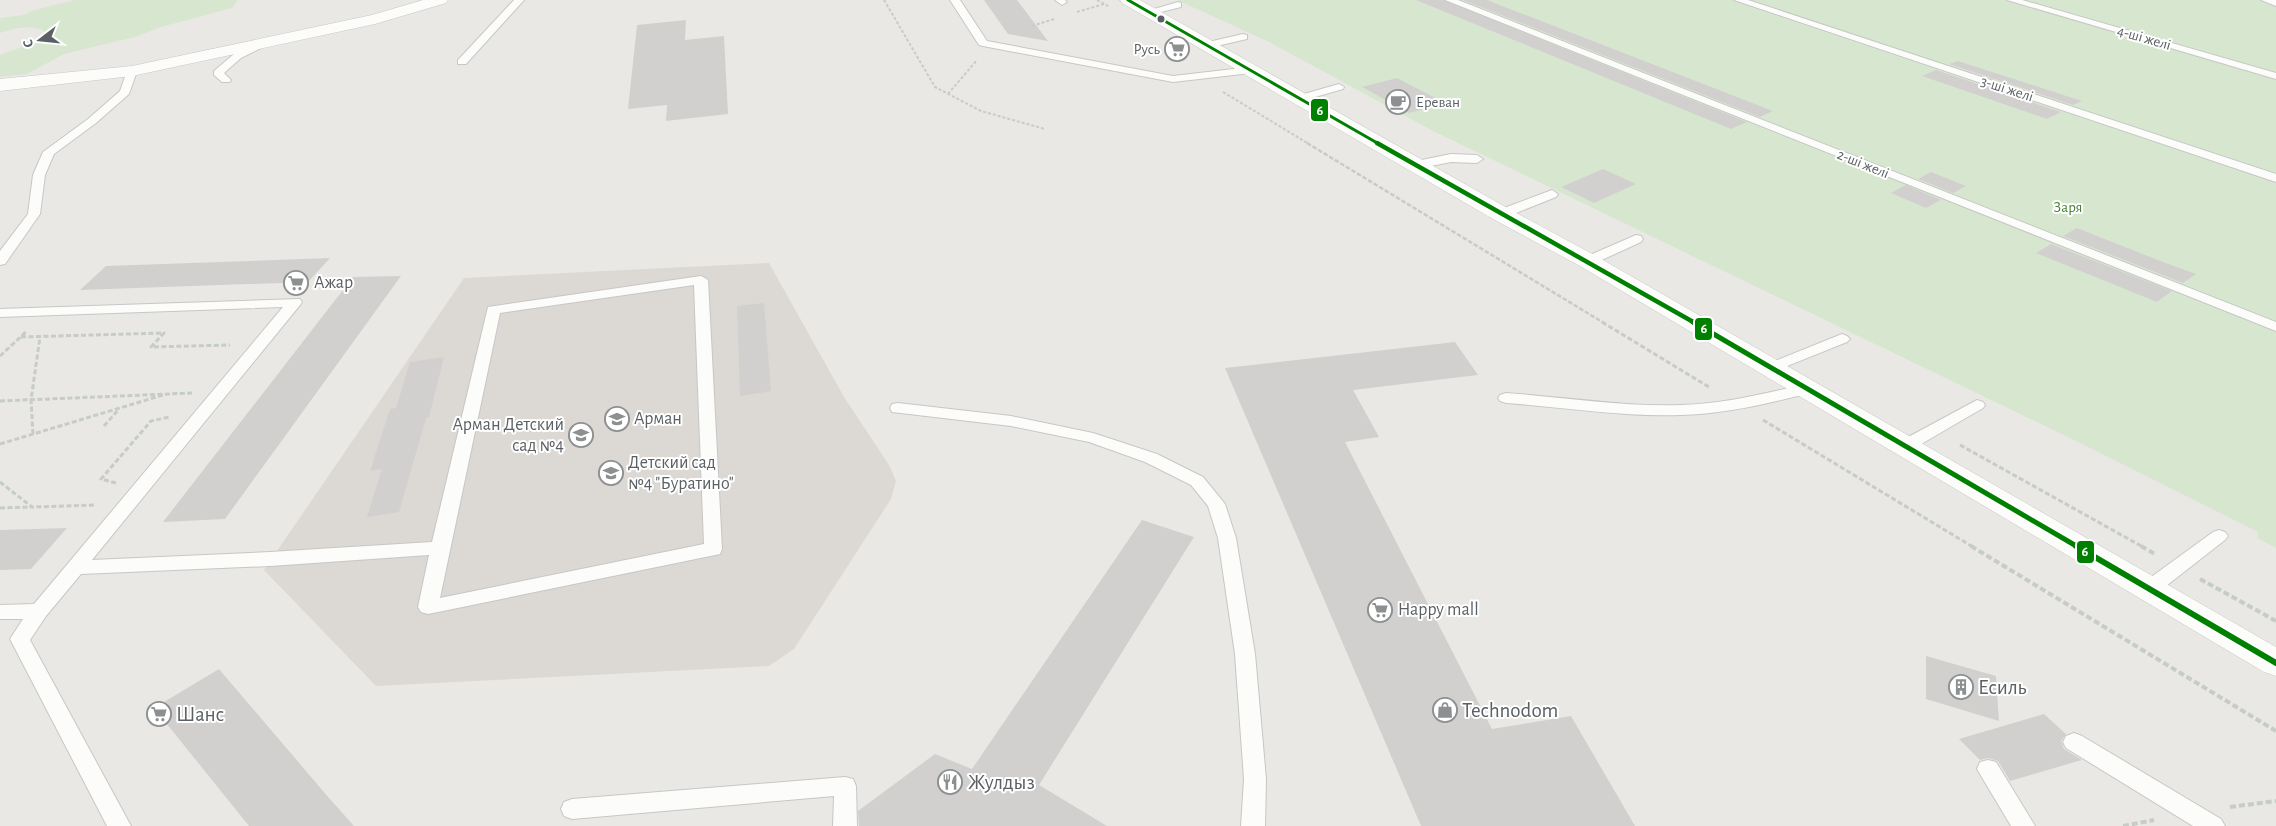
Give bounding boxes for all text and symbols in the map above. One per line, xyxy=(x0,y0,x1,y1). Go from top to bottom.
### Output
unlabelled marker xyxy=(1156,14,1166,24)
north arrow xyxy=(15,15,65,65)
street label: 4-ші желі xyxy=(2115,23,2173,53)
supermarket icon: Русь xyxy=(1164,36,1190,62)
text: С xyxy=(21,37,36,49)
place label: Русь xyxy=(1133,42,1161,57)
street label: 3-ші желі xyxy=(1979,73,2035,105)
cafe icon: Ереван xyxy=(1385,89,1411,115)
place label: Ереван xyxy=(1416,95,1460,110)
line badge: 6 xyxy=(1310,98,1329,122)
text: 6 xyxy=(1317,104,1324,118)
street label: 2-ші желі xyxy=(1835,147,1891,181)
park label: Заря xyxy=(2054,200,2082,215)
supermarket icon: Ажар xyxy=(283,270,309,296)
place label: Ажар xyxy=(314,274,353,292)
line badge: 6 xyxy=(1694,317,1713,341)
text: 6 xyxy=(1701,322,1708,336)
school or university icon: Арман xyxy=(604,406,630,432)
place label: Арман xyxy=(634,410,682,428)
place label: Арман Детский сад №4 xyxy=(453,416,564,455)
school or university icon: Арман Детский сад №4 xyxy=(568,422,594,448)
place label: Детский сад №4 "Буратино" xyxy=(628,454,734,493)
school or university icon: Детский сад №4 "Буратино" xyxy=(598,460,624,486)
line badge: 6 xyxy=(2076,540,2095,564)
text: 6 xyxy=(2082,545,2089,559)
supermarket icon: Happy mall xyxy=(1367,597,1393,623)
place label: Happy mall xyxy=(1398,601,1479,619)
building icon: Есиль xyxy=(1948,674,1974,700)
place label: Есиль xyxy=(1978,677,2027,698)
shop icon: Technodom xyxy=(1432,697,1458,723)
place label: Technodom xyxy=(1462,700,1558,721)
supermarket icon: Шанс xyxy=(146,701,172,727)
place label: Шанс xyxy=(176,704,224,725)
restaurant icon: Жулдыз xyxy=(937,769,963,795)
place label: Жулдыз xyxy=(968,772,1035,793)

